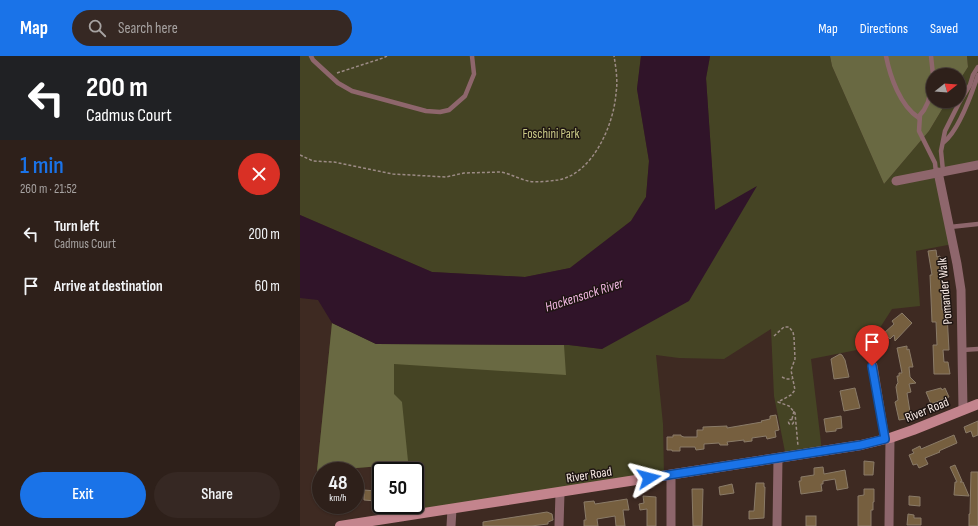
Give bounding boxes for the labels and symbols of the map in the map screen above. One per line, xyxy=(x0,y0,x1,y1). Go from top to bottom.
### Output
north arrow xyxy=(926,68,966,108)
park label: Foschini Park xyxy=(522,126,580,142)
street label: Pomander Walk xyxy=(934,257,956,325)
water label: Hackensack River xyxy=(543,274,626,316)
pin xyxy=(855,325,889,366)
street label: River Road xyxy=(903,394,951,426)
position arrow xyxy=(628,457,670,499)
speed limit sign: 50 xyxy=(372,462,424,514)
street label: River Road xyxy=(565,463,613,487)

